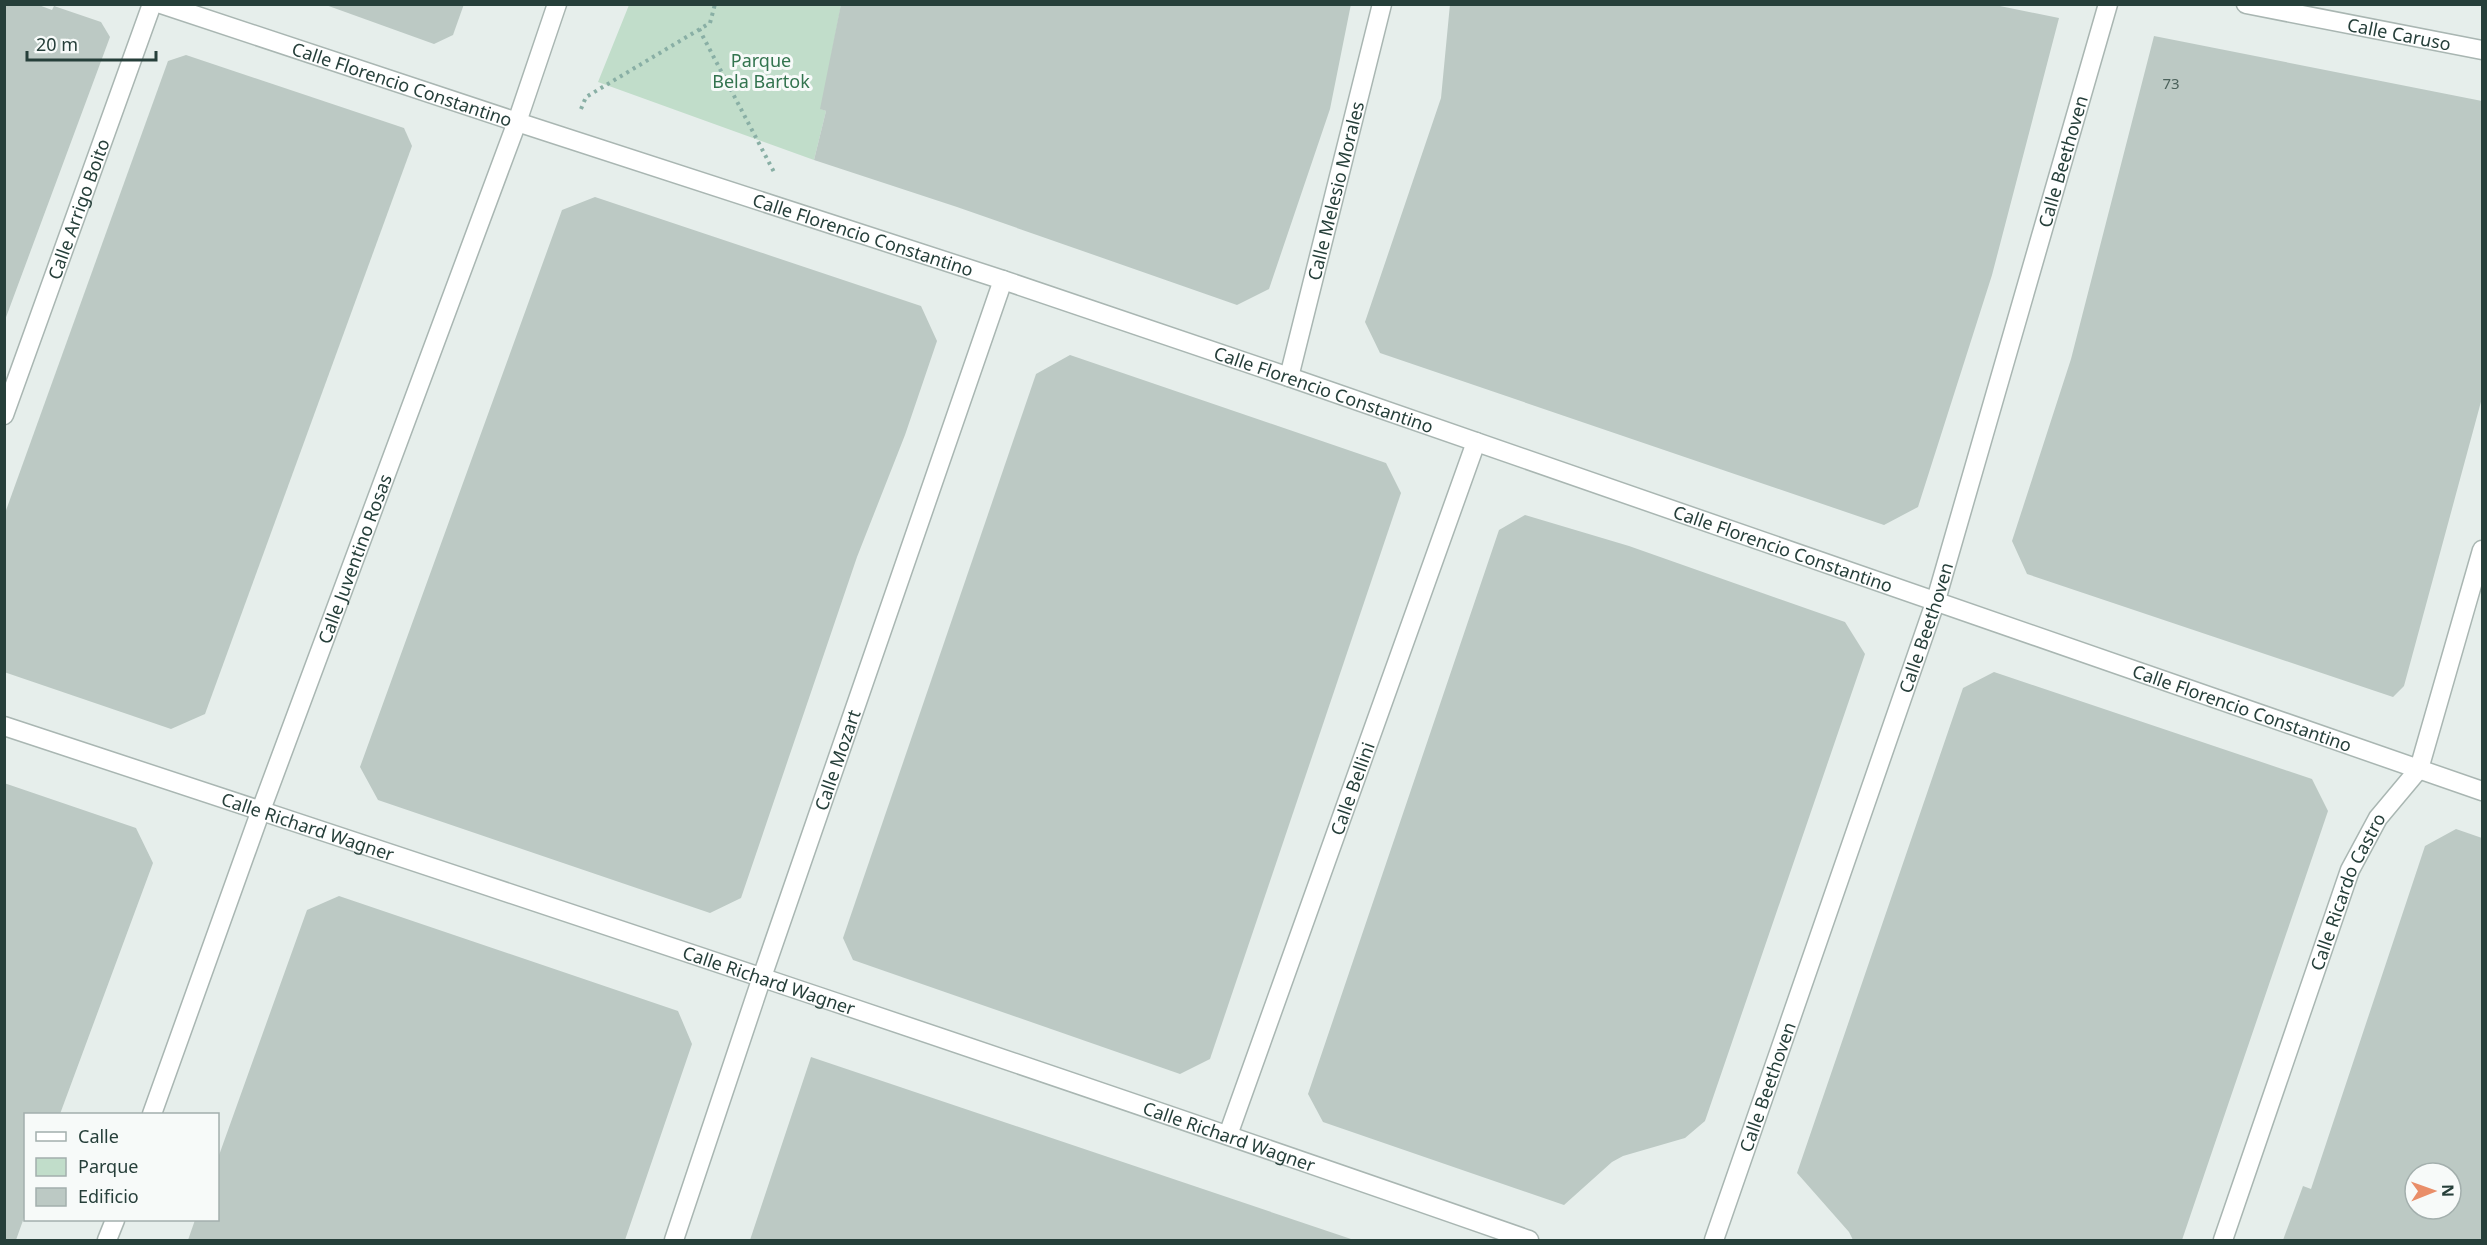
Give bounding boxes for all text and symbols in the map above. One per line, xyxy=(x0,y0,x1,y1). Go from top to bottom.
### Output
street label: Calle Caruso xyxy=(2345,12,2453,56)
scale bar xyxy=(27,24,156,62)
text: 20 m xyxy=(36,32,78,56)
street label: Calle Florencio Constantino xyxy=(289,36,515,132)
park label: Parque Bela Bartok xyxy=(712,48,810,93)
house number: 73 xyxy=(2162,73,2180,93)
street label: Calle Beethoven xyxy=(2032,93,2093,230)
street label: Calle Melesio Morales xyxy=(1302,99,1369,283)
street label: Calle Arrigo Boito xyxy=(42,135,115,283)
street label: Calle Florencio Constantino xyxy=(750,187,977,282)
street label: Calle Florencio Constantino xyxy=(1211,340,1437,438)
street label: Calle Juventino Rosas xyxy=(312,470,397,647)
street label: Calle Florencio Constantino xyxy=(1670,499,1896,598)
street label: Calle Beethoven xyxy=(1893,559,1958,696)
street label: Calle Florencio Constantino xyxy=(2129,659,2355,757)
street label: Calle Mozart xyxy=(809,706,866,814)
street label: Calle Bellini xyxy=(1324,739,1380,838)
street label: Calle Richard Wagner xyxy=(218,787,398,866)
street label: Calle Ricardo Castro xyxy=(2304,809,2390,974)
street label: Calle Richard Wagner xyxy=(680,940,859,1020)
street label: Calle Beethoven xyxy=(1733,1019,1801,1155)
street label: Calle Richard Wagner xyxy=(1140,1096,1319,1177)
legend xyxy=(24,1113,219,1221)
text: Calle xyxy=(78,1124,119,1148)
text: Parque xyxy=(78,1154,138,1178)
north arrow xyxy=(2403,1161,2463,1221)
text: Edificio xyxy=(78,1184,139,1208)
text: N xyxy=(2437,1184,2459,1197)

